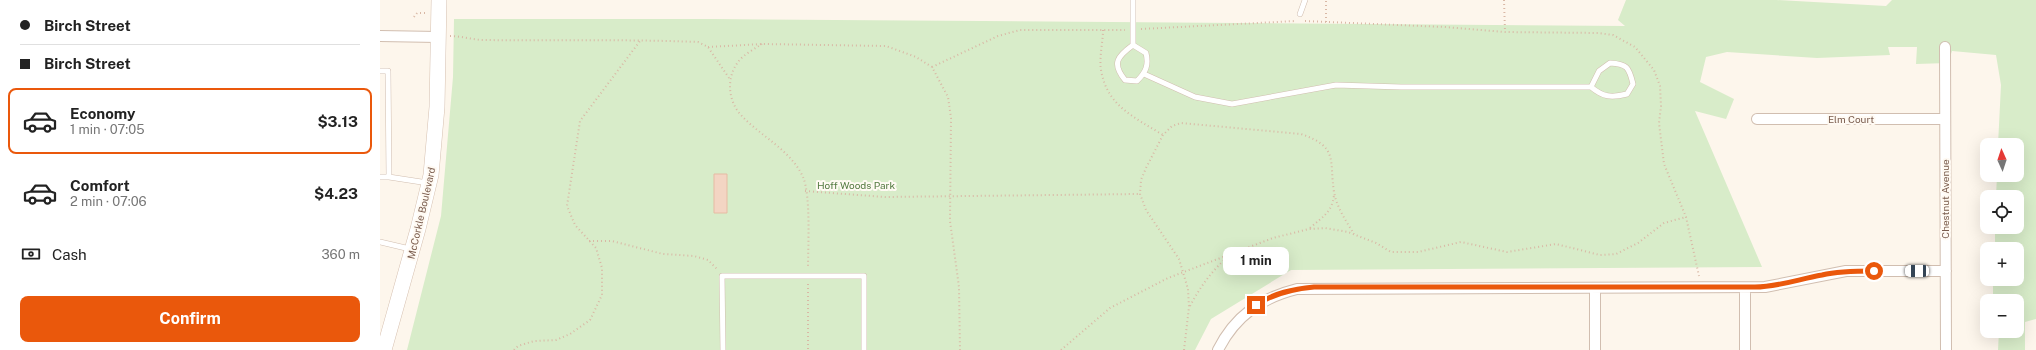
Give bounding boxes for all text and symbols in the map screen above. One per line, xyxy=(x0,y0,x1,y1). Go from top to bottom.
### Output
text: Birch Street xyxy=(44,17,131,34)
text: Birch Street xyxy=(44,55,131,72)
icon: car xyxy=(22,103,58,139)
text: Economy xyxy=(70,105,135,122)
text: $3.13 xyxy=(317,113,358,130)
street label: Elm Court xyxy=(1828,113,1874,125)
text: 1 min · 07:05 xyxy=(70,122,144,137)
north arrow xyxy=(1980,138,2024,182)
map controls xyxy=(1980,138,2024,338)
street label: Chestnut Avenue xyxy=(1939,159,1951,239)
street label: McCorkle Boulevard xyxy=(405,166,437,260)
icon: car xyxy=(22,175,58,211)
text: Comfort xyxy=(70,177,130,194)
park label: Hoff Woods Park xyxy=(817,179,895,191)
text: $4.23 xyxy=(314,185,358,202)
button: locate xyxy=(1980,190,2024,234)
text: 2 min · 07:06 xyxy=(70,194,147,209)
button: + xyxy=(1980,242,2024,286)
icon: cash xyxy=(20,243,42,265)
text: Cash xyxy=(52,246,87,263)
text: 360 m xyxy=(322,247,360,262)
callout: 1 min xyxy=(1223,247,1289,275)
text: 1 min xyxy=(1240,253,1272,268)
route start xyxy=(1865,262,1883,280)
car xyxy=(1905,265,1929,277)
button: − xyxy=(1980,294,2024,338)
button: Confirm xyxy=(20,296,360,342)
route end xyxy=(1247,296,1265,314)

